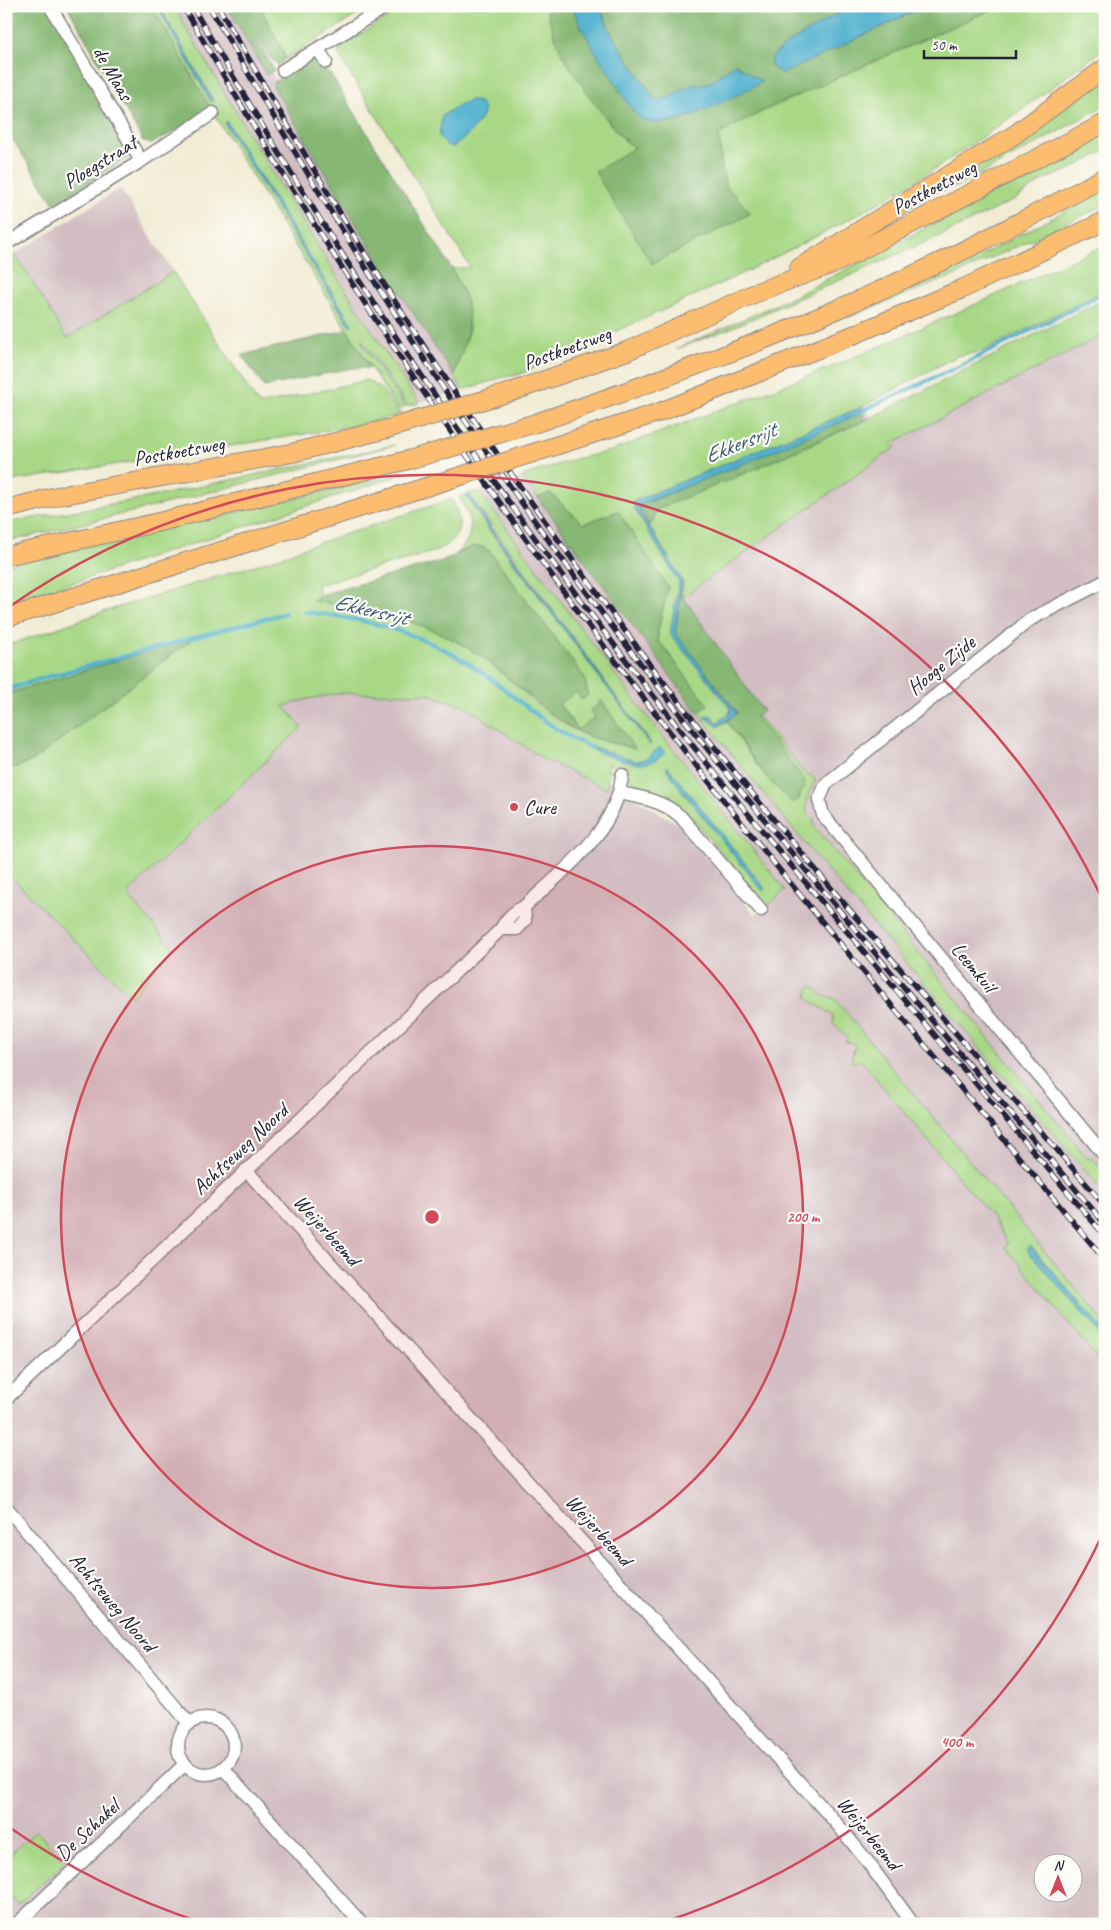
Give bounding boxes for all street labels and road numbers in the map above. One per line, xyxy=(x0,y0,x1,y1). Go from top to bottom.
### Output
street label: de Maas xyxy=(87,41,140,107)
street label: Ploegstraat xyxy=(59,128,144,195)
street label: Postkoetsweg xyxy=(887,153,982,220)
street label: Postkoetsweg xyxy=(519,320,616,376)
street label: Postkoetsweg xyxy=(132,430,228,472)
street label: Hooge Zijde xyxy=(902,629,981,700)
street label: Leemkuil xyxy=(946,937,1005,1000)
street label: Achtseweg Noord xyxy=(187,1095,296,1200)
street label: Weijerbeemd xyxy=(288,1189,368,1274)
street label: Weijerbeemd xyxy=(560,1489,640,1574)
street label: Achtseweg Noord xyxy=(64,1547,165,1660)
street label: Weijerbeemd xyxy=(831,1791,909,1878)
street label: De Schakel xyxy=(50,1792,127,1866)

